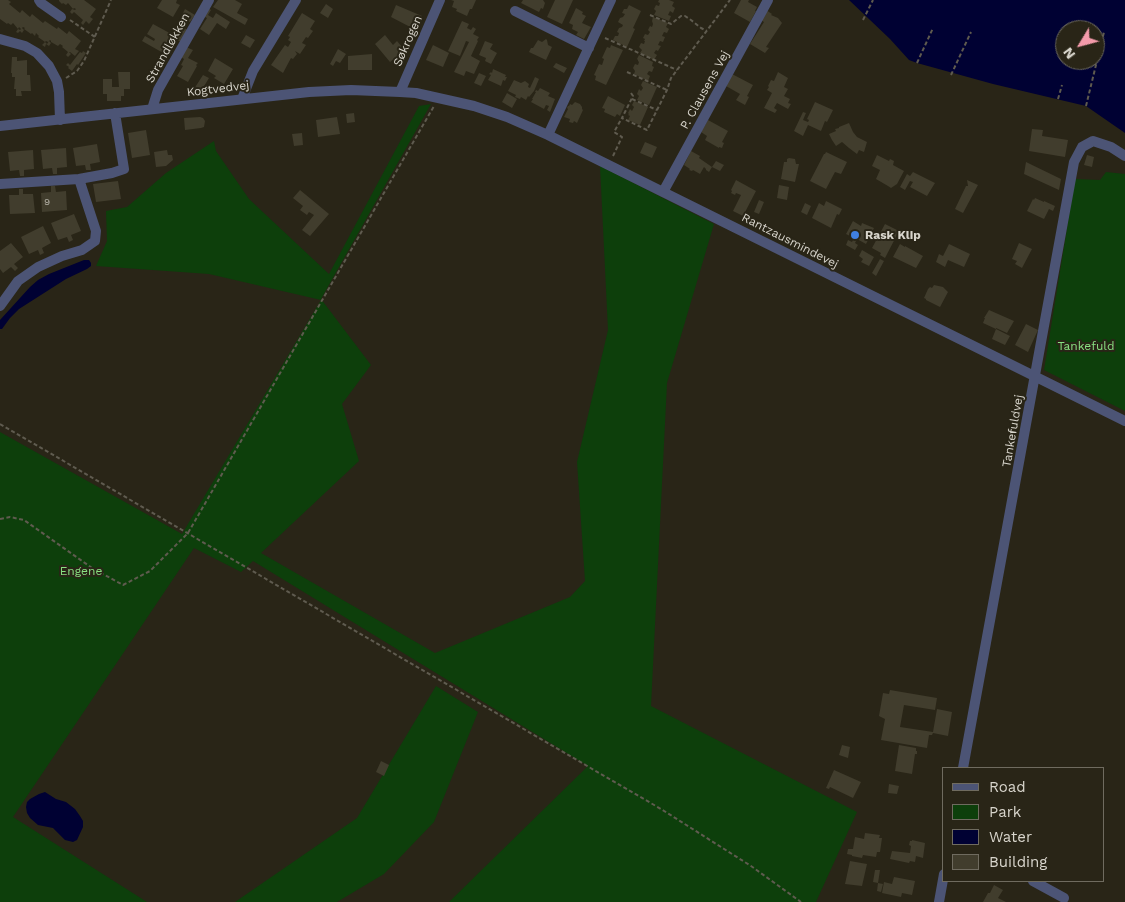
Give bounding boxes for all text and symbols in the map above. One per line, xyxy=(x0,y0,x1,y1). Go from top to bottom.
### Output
street label: Strandløkken xyxy=(143,10,193,86)
street label: Søkrogen xyxy=(390,13,426,69)
north arrow xyxy=(1055,20,1105,70)
text: N xyxy=(1059,44,1078,62)
street label: P. Clausens Vej xyxy=(677,48,733,132)
street label: Kogtvedvej xyxy=(186,78,250,100)
house number: 9 xyxy=(44,196,50,208)
street label: Rantzausmindevej xyxy=(739,210,841,272)
place label: Rask Klip xyxy=(865,228,921,242)
marker: Rask Klip xyxy=(849,229,861,241)
park label: Tankefuld xyxy=(1057,339,1115,353)
street label: Tankefuldvej xyxy=(1000,394,1026,468)
park label: Engene xyxy=(60,564,102,578)
legend xyxy=(942,767,1105,882)
text: Road xyxy=(989,778,1026,796)
text: Park xyxy=(989,803,1021,821)
text: Water xyxy=(989,828,1032,846)
text: Building xyxy=(989,853,1047,871)

